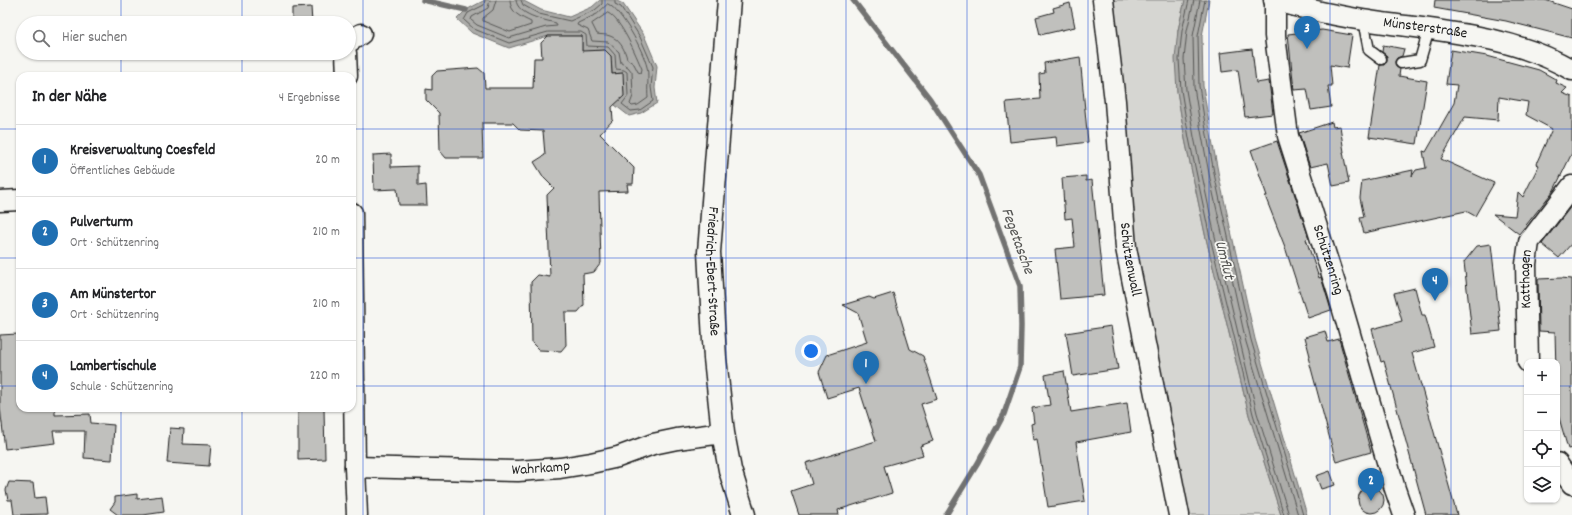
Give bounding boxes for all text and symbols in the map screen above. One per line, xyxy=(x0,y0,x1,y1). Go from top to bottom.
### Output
street label: Münsterstraße xyxy=(1382,12,1469,46)
search box xyxy=(16,16,356,60)
pin: 3 xyxy=(1294,16,1320,49)
icon: search xyxy=(30,27,52,49)
text: Hier suchen xyxy=(62,27,127,49)
text: In der Nähe xyxy=(32,86,107,110)
text: 4 Ergebnisse xyxy=(279,89,340,108)
text: Kreisverwaltung Coesfeld xyxy=(70,140,215,162)
text: 1 xyxy=(44,151,46,170)
text: 20 m xyxy=(315,151,340,170)
text: Öffentliches Gebäude xyxy=(70,162,175,181)
water label: Fegetasche xyxy=(994,205,1040,278)
street label: Friedrich-Ebert-Straße xyxy=(698,206,725,337)
text: Pulverturm xyxy=(70,212,133,234)
street label: Schützenwall xyxy=(1113,222,1146,299)
street label: Schützenring xyxy=(1306,222,1349,298)
text: 2 xyxy=(42,223,48,242)
text: 210 m xyxy=(312,223,340,242)
text: Ort · Schützenring xyxy=(70,234,159,253)
water label: Umflut xyxy=(1208,238,1240,284)
street label: Katthagen xyxy=(1515,248,1539,309)
pin: 4 xyxy=(1422,268,1448,301)
text: Am Münstertor xyxy=(70,284,156,306)
text: 3 xyxy=(42,295,48,314)
text: 210 m xyxy=(312,295,340,314)
text: Ort · Schützenring xyxy=(70,306,159,325)
your location xyxy=(801,341,821,361)
pin: 1 xyxy=(853,351,879,384)
text: Lambertischule xyxy=(70,356,156,378)
map controls xyxy=(1524,359,1560,503)
button: + xyxy=(1524,359,1560,395)
text: 4 xyxy=(42,367,48,386)
text: 220 m xyxy=(310,367,340,386)
text: Schule · Schützenring xyxy=(70,378,173,397)
button: − xyxy=(1524,395,1560,431)
button: locate xyxy=(1524,431,1560,467)
street label: Wahrkamp xyxy=(511,456,572,482)
button: layers xyxy=(1524,467,1560,503)
pin: 2 xyxy=(1358,468,1384,501)

